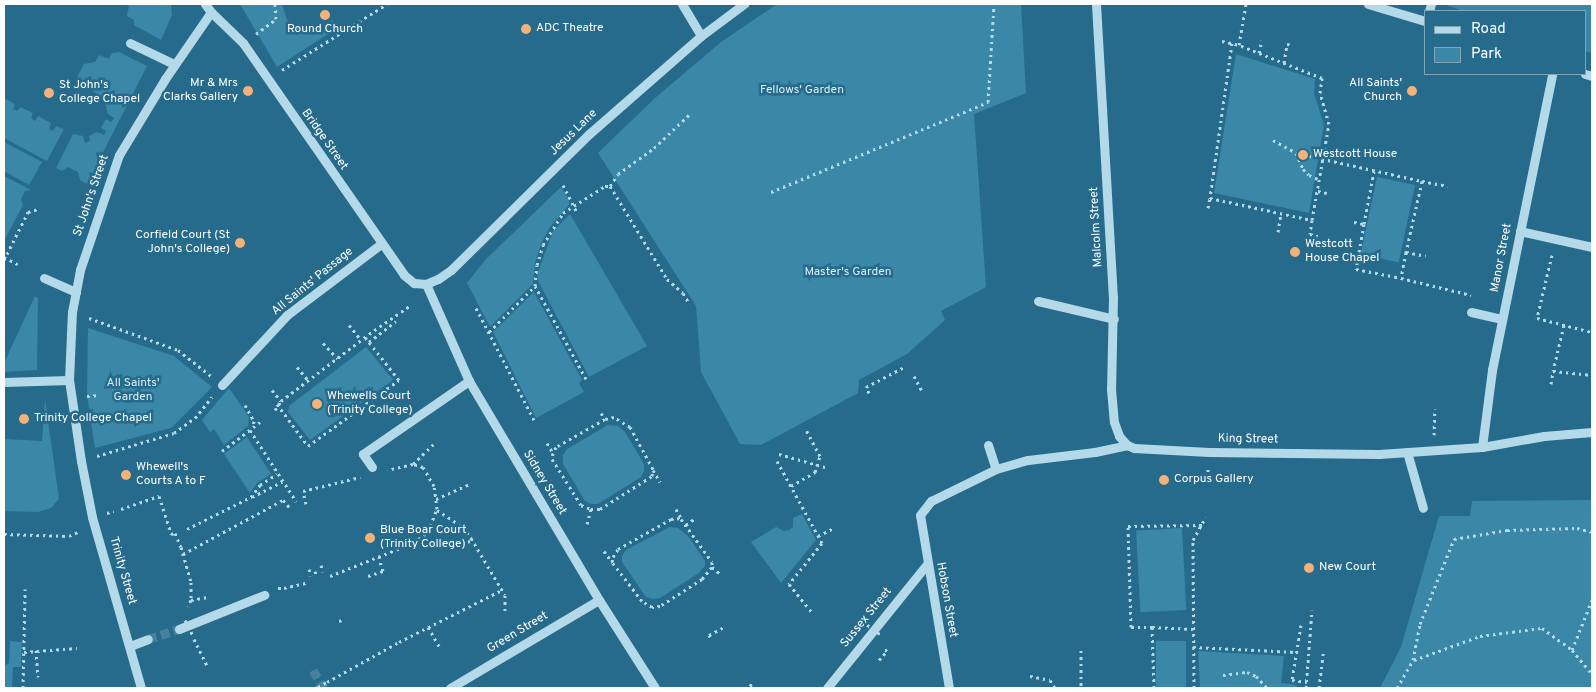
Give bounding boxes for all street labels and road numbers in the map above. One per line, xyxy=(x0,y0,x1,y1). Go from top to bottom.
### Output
street label: Bridge Street xyxy=(298,107,350,173)
street label: Jesus Lane xyxy=(547,107,601,159)
street label: St John's Street xyxy=(71,153,113,239)
street label: Malcolm Street xyxy=(1088,186,1106,268)
street label: Manor Street xyxy=(1488,222,1516,294)
street label: All Saints' Passage xyxy=(270,245,356,319)
street label: King Street xyxy=(1218,432,1278,448)
street label: Sidney Street xyxy=(519,448,569,518)
street label: Trinity Street xyxy=(105,535,139,607)
street label: Hobson Street xyxy=(932,561,960,639)
street label: Sussex Street xyxy=(838,585,896,651)
street label: Green Street xyxy=(485,609,551,657)

